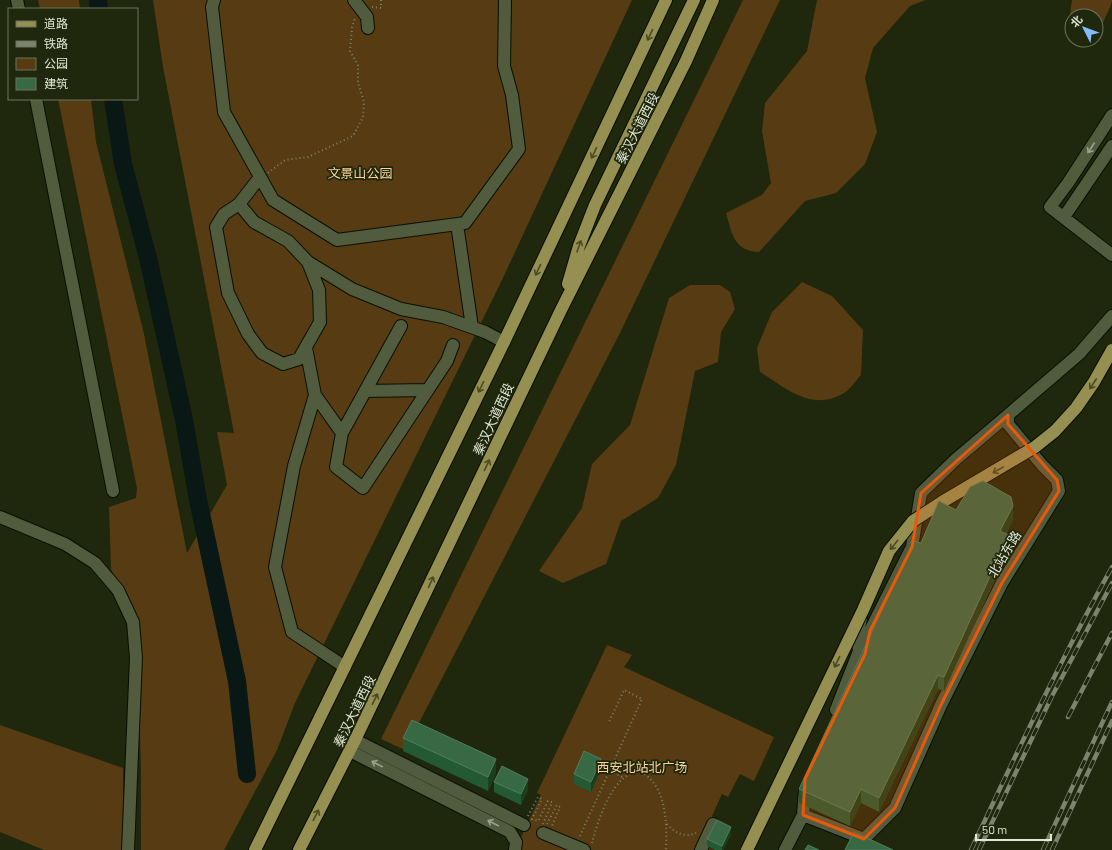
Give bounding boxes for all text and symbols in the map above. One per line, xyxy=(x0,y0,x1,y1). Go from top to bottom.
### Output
legend xyxy=(8,8,138,100)
north arrow xyxy=(1064,8,1104,48)
text: 北 xyxy=(1068,13,1085,29)
text: 道路 xyxy=(44,16,68,30)
one-way arrow xyxy=(646,29,653,41)
text: 铁路 xyxy=(44,36,68,50)
text: 公园 xyxy=(44,56,68,70)
text: 建筑 xyxy=(44,76,68,90)
street label: 秦汉大道西段 xyxy=(612,90,662,166)
one-way arrow xyxy=(1087,142,1095,153)
one-way arrow xyxy=(590,146,597,158)
park label: 文景山公园 xyxy=(327,165,393,181)
one-way arrow xyxy=(576,239,583,252)
one-way arrow xyxy=(534,264,541,276)
one-way arrow xyxy=(1089,378,1097,389)
street label: 秦汉大道西段 xyxy=(469,380,517,458)
one-way arrow xyxy=(477,381,484,393)
one-way arrow xyxy=(484,459,491,471)
one-way arrow xyxy=(992,467,1004,475)
street label: 北站东路 xyxy=(984,528,1024,580)
one-way arrow xyxy=(889,540,898,551)
one-way arrow xyxy=(428,576,435,588)
one-way arrow xyxy=(833,656,840,668)
street label: 秦汉大道西段 xyxy=(330,672,378,750)
one-way arrow xyxy=(372,694,379,706)
park label: 西安北站北广场 xyxy=(596,759,688,775)
one-way arrow xyxy=(371,760,383,768)
one-way arrow xyxy=(313,810,321,822)
scale bar xyxy=(976,816,1051,842)
one-way arrow xyxy=(487,819,499,826)
text: 50 m xyxy=(982,822,1007,836)

